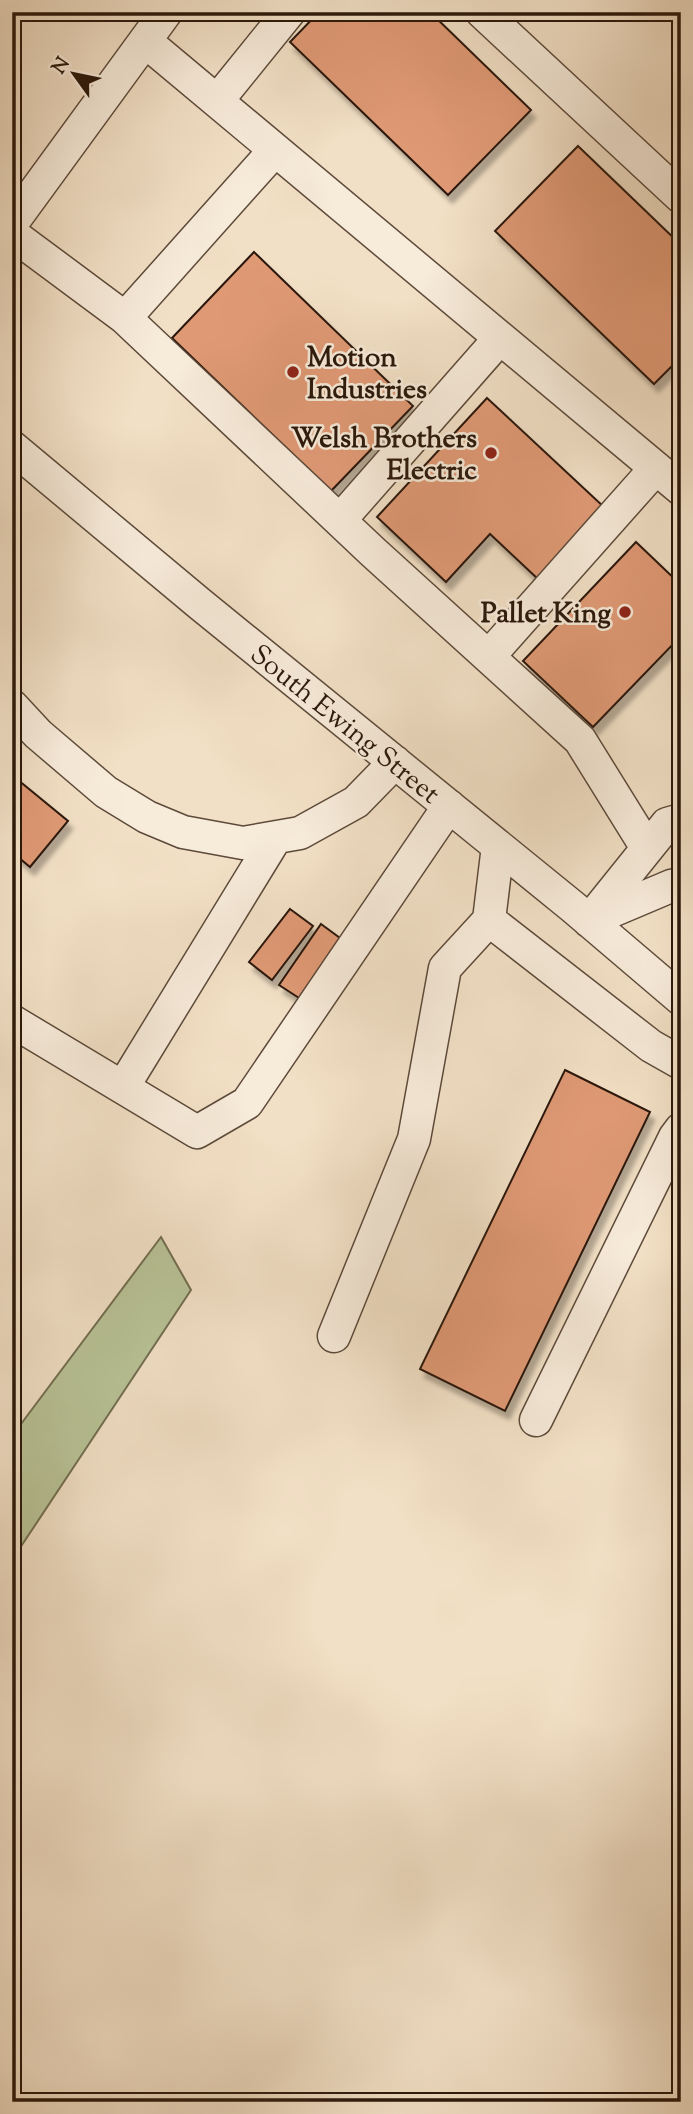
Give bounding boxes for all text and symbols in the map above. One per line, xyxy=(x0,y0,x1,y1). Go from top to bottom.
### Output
north arrow xyxy=(38,38,108,108)
text: N xyxy=(46,52,77,80)
place label: Motion Industries xyxy=(307,339,427,411)
marker: Motion Industries xyxy=(285,364,301,380)
place label: Welsh Brothers Electric xyxy=(291,420,477,492)
marker: Welsh Brothers Electric xyxy=(483,445,499,461)
place label: Pallet King xyxy=(481,595,611,635)
marker: Pallet King xyxy=(617,604,633,620)
street label: South Ewing Street xyxy=(241,636,448,815)

